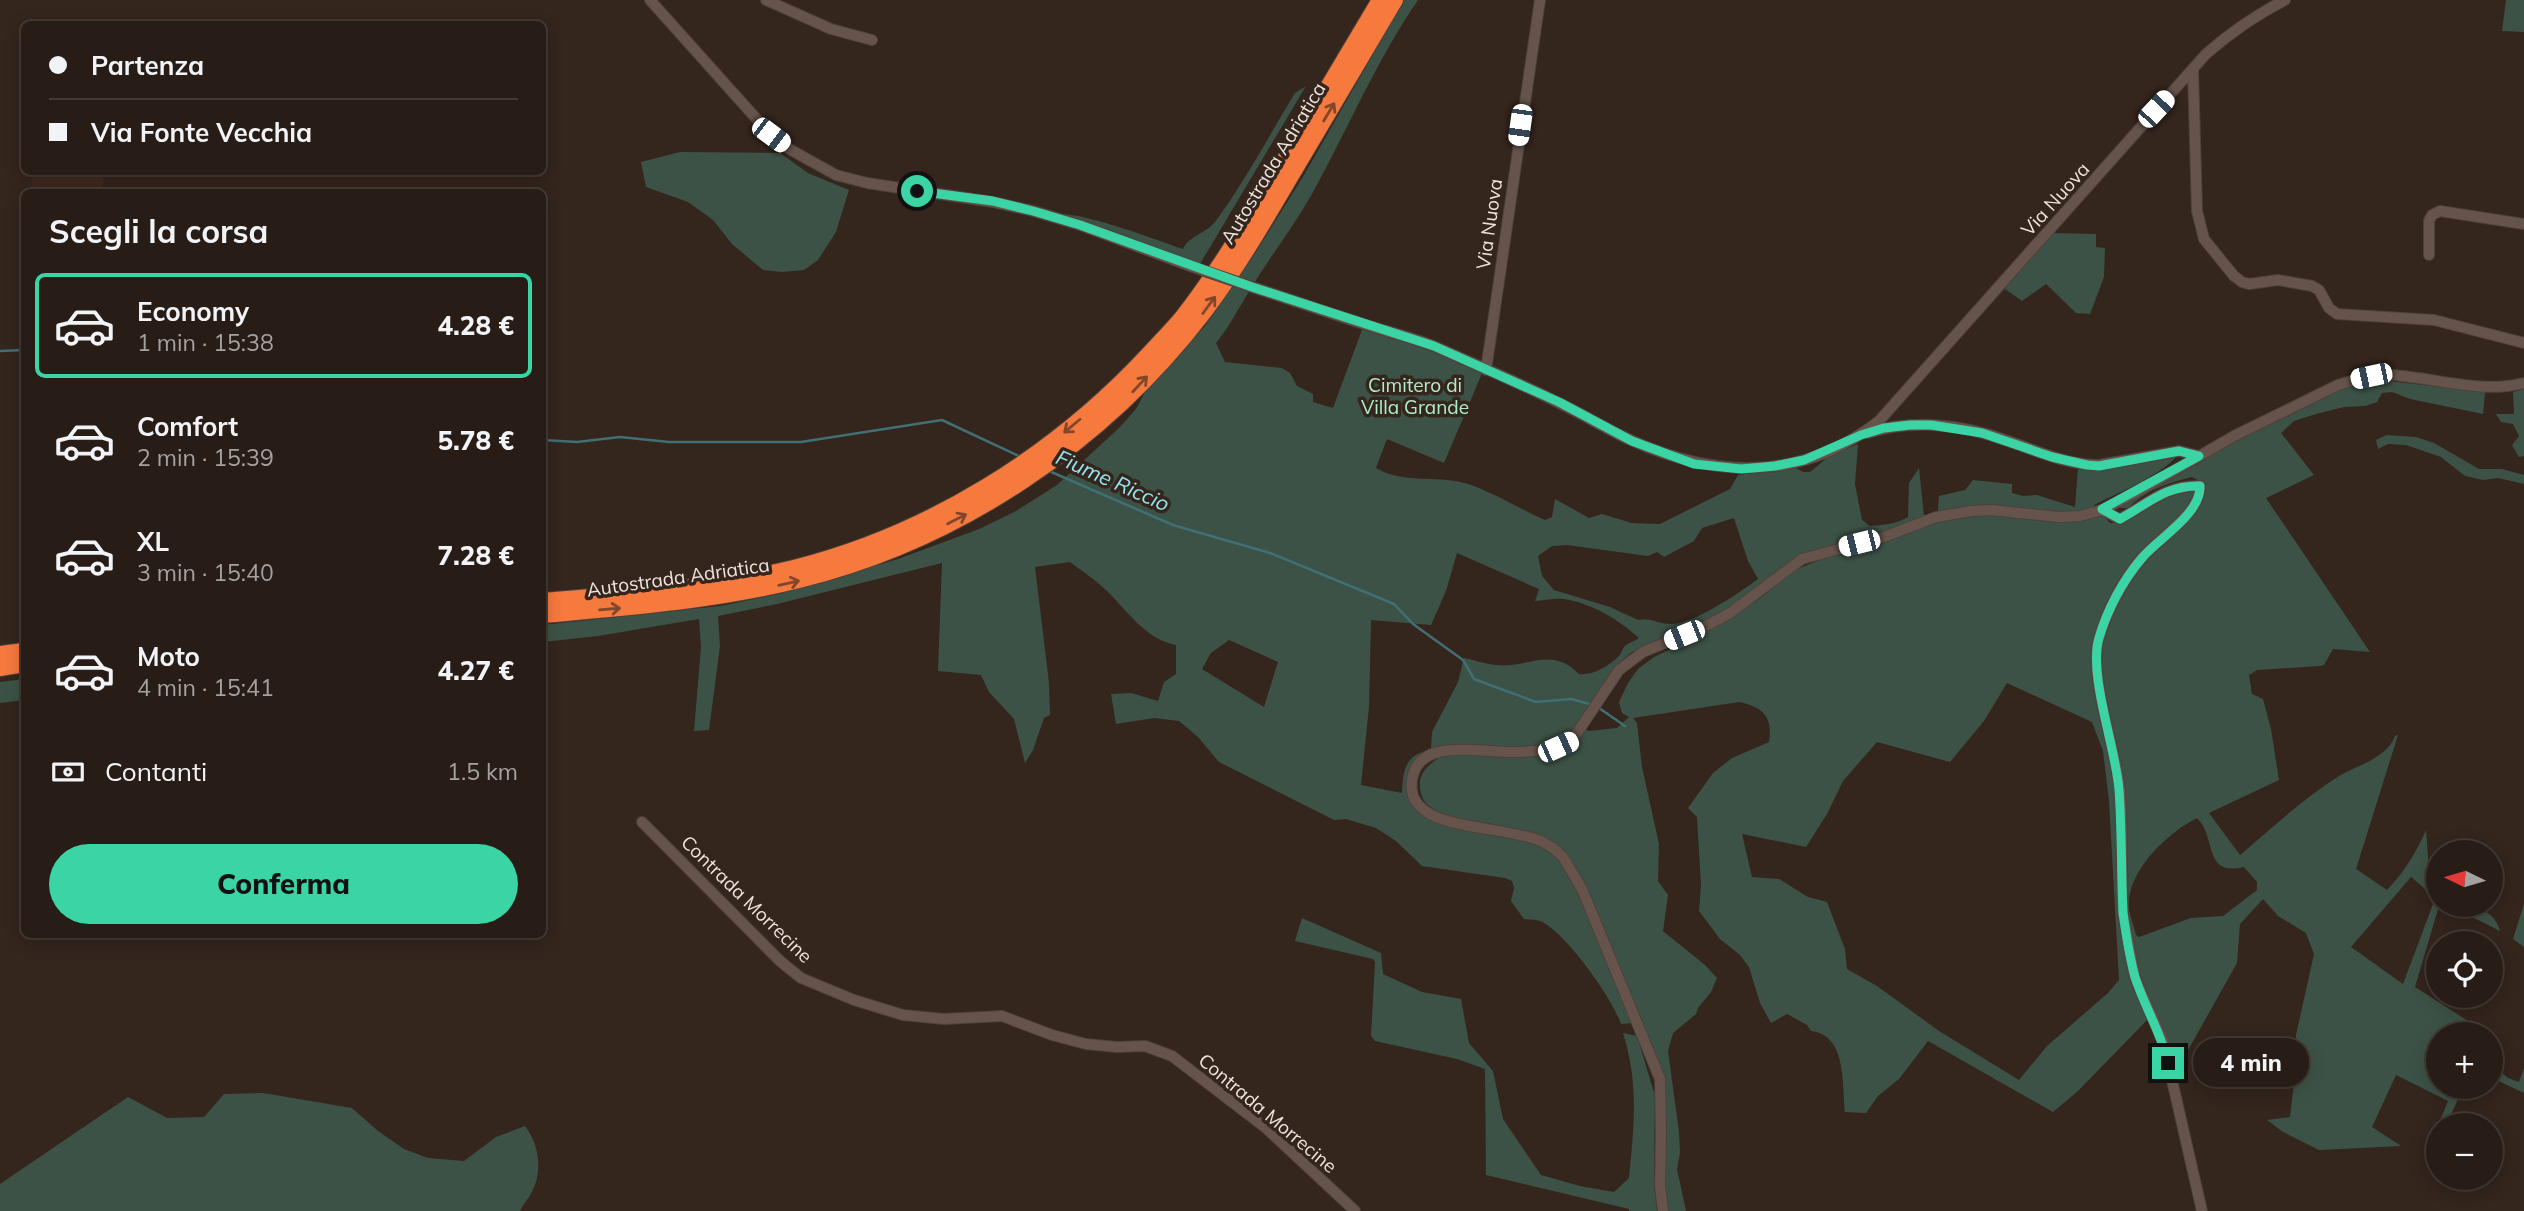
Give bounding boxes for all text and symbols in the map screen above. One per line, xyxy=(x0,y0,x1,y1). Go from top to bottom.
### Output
text: Partenza xyxy=(91,49,204,82)
street label: Autostrada Adriatica xyxy=(1215,78,1331,248)
car xyxy=(2134,86,2179,132)
one-way arrow xyxy=(1322,102,1336,122)
car xyxy=(1507,103,1534,147)
car xyxy=(748,114,795,156)
text: Via Fonte Vecchia xyxy=(91,116,312,149)
street label: Via Nuova xyxy=(2016,157,2094,241)
route start xyxy=(901,175,933,207)
street label: Via Nuova xyxy=(1471,177,1507,271)
text: Scegli la corsa xyxy=(49,211,268,251)
icon: car xyxy=(53,294,116,357)
text: Economy xyxy=(137,295,249,328)
one-way arrow xyxy=(1201,295,1216,314)
text: 4.28 € xyxy=(438,309,514,342)
text: 1 min · 15:38 xyxy=(137,328,274,357)
car xyxy=(2349,361,2394,391)
park label: Cimitero di Villa Grande xyxy=(1361,373,1469,419)
one-way arrow xyxy=(1131,376,1148,393)
icon: car xyxy=(53,409,116,472)
text: Comfort xyxy=(137,410,238,443)
one-way arrow xyxy=(1063,418,1081,434)
text: 5.78 € xyxy=(438,424,514,457)
text: 2 min · 15:39 xyxy=(137,443,274,472)
water label: Fiume Riccio xyxy=(1052,443,1174,517)
one-way arrow xyxy=(947,511,967,525)
icon: car xyxy=(53,524,116,587)
text: XL xyxy=(137,525,169,558)
car xyxy=(1837,528,1882,558)
text: 7.28 € xyxy=(438,539,514,572)
street label: Autostrada Adriatica xyxy=(585,552,771,602)
text: 3 min · 15:40 xyxy=(137,558,274,587)
one-way arrow xyxy=(777,575,800,589)
one-way arrow xyxy=(599,602,621,615)
car xyxy=(1661,617,1708,653)
icon: car xyxy=(53,639,116,702)
text: Moto xyxy=(137,640,200,673)
text: 4.27 € xyxy=(438,654,514,687)
text: 4 min · 15:41 xyxy=(137,673,274,702)
car xyxy=(1535,729,1582,765)
icon: cash xyxy=(49,753,87,791)
text: Contanti xyxy=(105,755,207,788)
text: 1.5 km xyxy=(447,757,518,786)
street label: Contrada Morrecine xyxy=(676,830,818,968)
north arrow xyxy=(2426,840,2502,917)
map controls xyxy=(2426,840,2503,1190)
button: Conferma xyxy=(49,844,518,924)
button: locate xyxy=(2426,931,2503,1008)
button: + xyxy=(2426,1022,2503,1099)
callout: 4 min xyxy=(2192,1038,2308,1088)
route end xyxy=(2152,1047,2184,1079)
street label: Contrada Morrecine xyxy=(1194,1048,1342,1178)
text: 4 min xyxy=(2220,1048,2282,1077)
button: − xyxy=(2426,1113,2503,1190)

